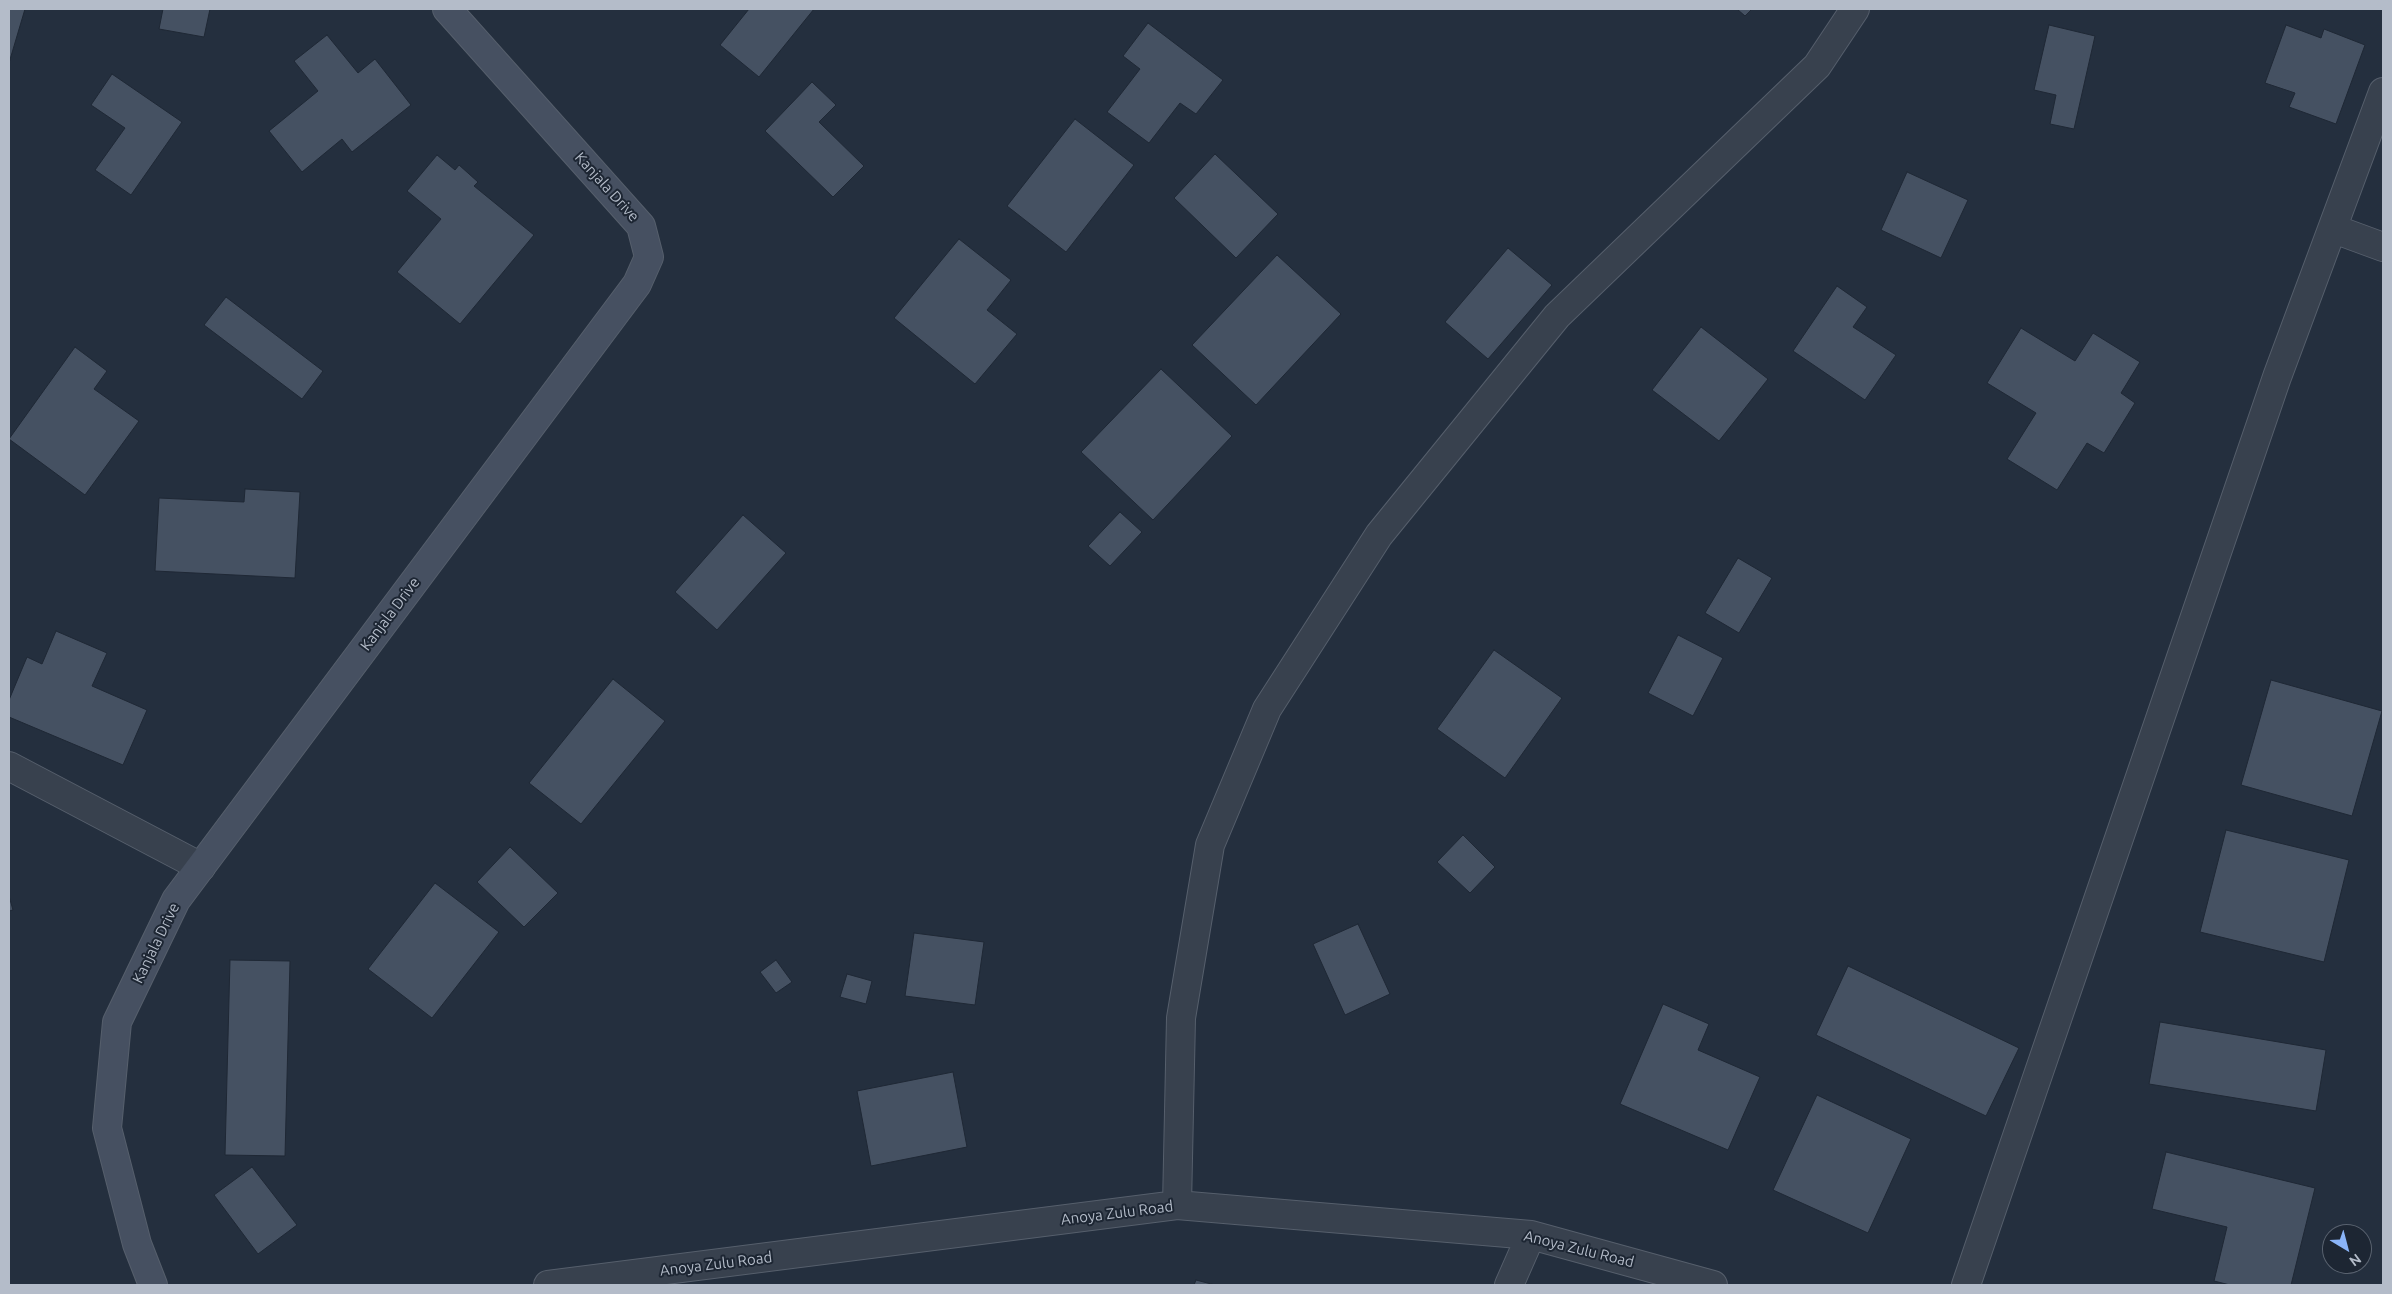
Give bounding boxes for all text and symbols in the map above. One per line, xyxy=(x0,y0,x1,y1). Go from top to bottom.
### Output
street label: Kanjala Drive xyxy=(571,149,643,225)
street label: Kanjala Drive xyxy=(357,574,423,654)
street label: Kanjala Drive xyxy=(129,900,183,986)
street label: Anoya Zulu Road xyxy=(1060,1197,1174,1229)
north arrow xyxy=(2322,1224,2372,1274)
street label: Anoya Zulu Road xyxy=(1522,1227,1636,1271)
street label: Anoya Zulu Road xyxy=(659,1248,773,1280)
text: N xyxy=(2346,1251,2364,1270)

